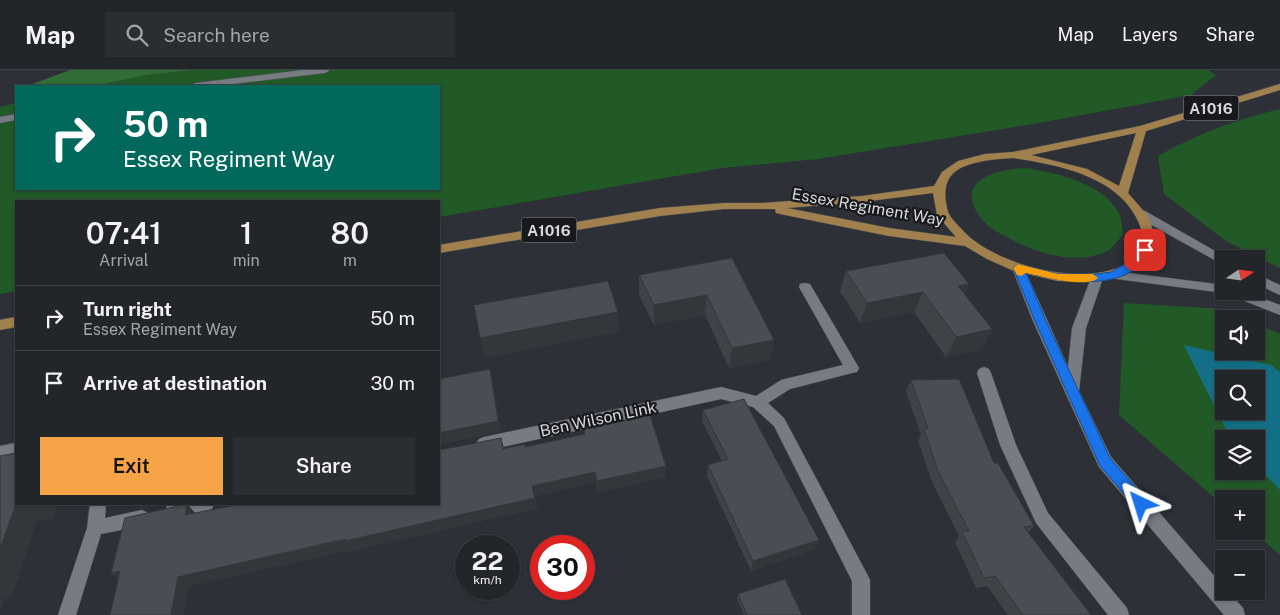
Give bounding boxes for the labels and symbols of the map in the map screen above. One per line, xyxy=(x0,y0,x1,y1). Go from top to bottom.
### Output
road number: A1016 xyxy=(1184,96,1238,120)
street label: Essex Regiment Way xyxy=(790,184,946,230)
road number: A1016 xyxy=(522,218,576,242)
pin xyxy=(1124,229,1166,271)
north arrow xyxy=(1215,250,1265,300)
street label: Ben Wilson Link xyxy=(538,397,658,441)
position arrow xyxy=(1114,477,1166,529)
speed limit sign: 30 xyxy=(530,535,595,600)

